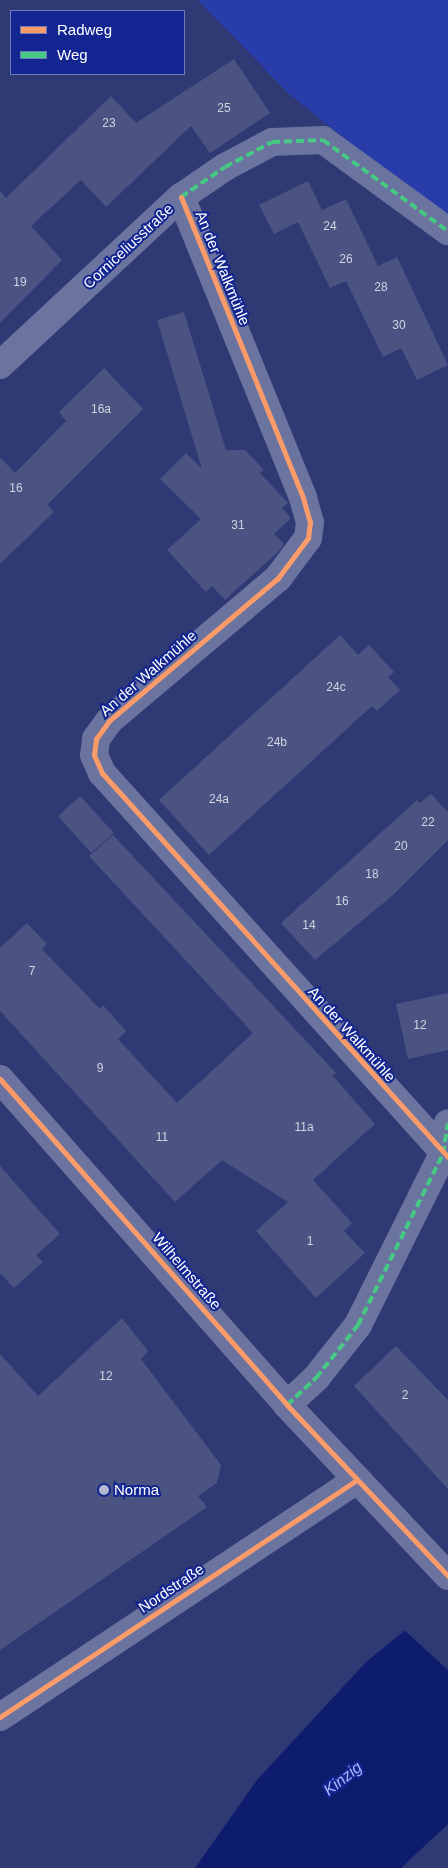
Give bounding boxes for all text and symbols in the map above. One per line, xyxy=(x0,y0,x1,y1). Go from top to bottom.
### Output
legend xyxy=(10,10,185,75)
text: Radweg xyxy=(57,21,112,38)
text: Weg xyxy=(57,46,88,63)
house number: 25 xyxy=(217,102,231,116)
house number: 23 xyxy=(102,117,116,131)
street label: Corniceliusstraße xyxy=(79,200,177,292)
street label: An der Walkmühle xyxy=(192,208,254,328)
house number: 24 xyxy=(323,220,337,234)
house number: 26 xyxy=(339,253,353,267)
house number: 19 xyxy=(13,276,27,290)
house number: 28 xyxy=(374,281,388,295)
house number: 30 xyxy=(392,319,406,333)
house number: 16a xyxy=(91,403,111,417)
house number: 16 xyxy=(9,482,23,496)
house number: 31 xyxy=(231,519,245,533)
street label: An der Walkmühle xyxy=(96,626,200,720)
house number: 24c xyxy=(326,681,346,695)
house number: 24b xyxy=(267,736,287,750)
house number: 24a xyxy=(209,793,229,807)
house number: 22 xyxy=(421,816,435,830)
house number: 20 xyxy=(394,840,408,854)
house number: 18 xyxy=(365,868,379,882)
house number: 16 xyxy=(335,895,349,909)
house number: 14 xyxy=(302,919,316,933)
house number: 7 xyxy=(29,965,35,979)
street label: An der Walkmühle xyxy=(304,983,400,1085)
house number: 12 xyxy=(413,1019,427,1033)
house number: 9 xyxy=(97,1062,103,1076)
house number: 11a xyxy=(294,1121,314,1135)
house number: 11 xyxy=(156,1131,168,1145)
street label: Wilhelmstraße xyxy=(149,1229,225,1313)
house number: 1 xyxy=(307,1235,313,1249)
house number: 12 xyxy=(99,1370,113,1384)
house number: 2 xyxy=(402,1389,408,1403)
place label: Norma xyxy=(114,1481,159,1499)
marker: Norma xyxy=(98,1484,110,1496)
street label: Nordstraße xyxy=(135,1560,207,1616)
water label: Kinzig xyxy=(320,1758,366,1800)

